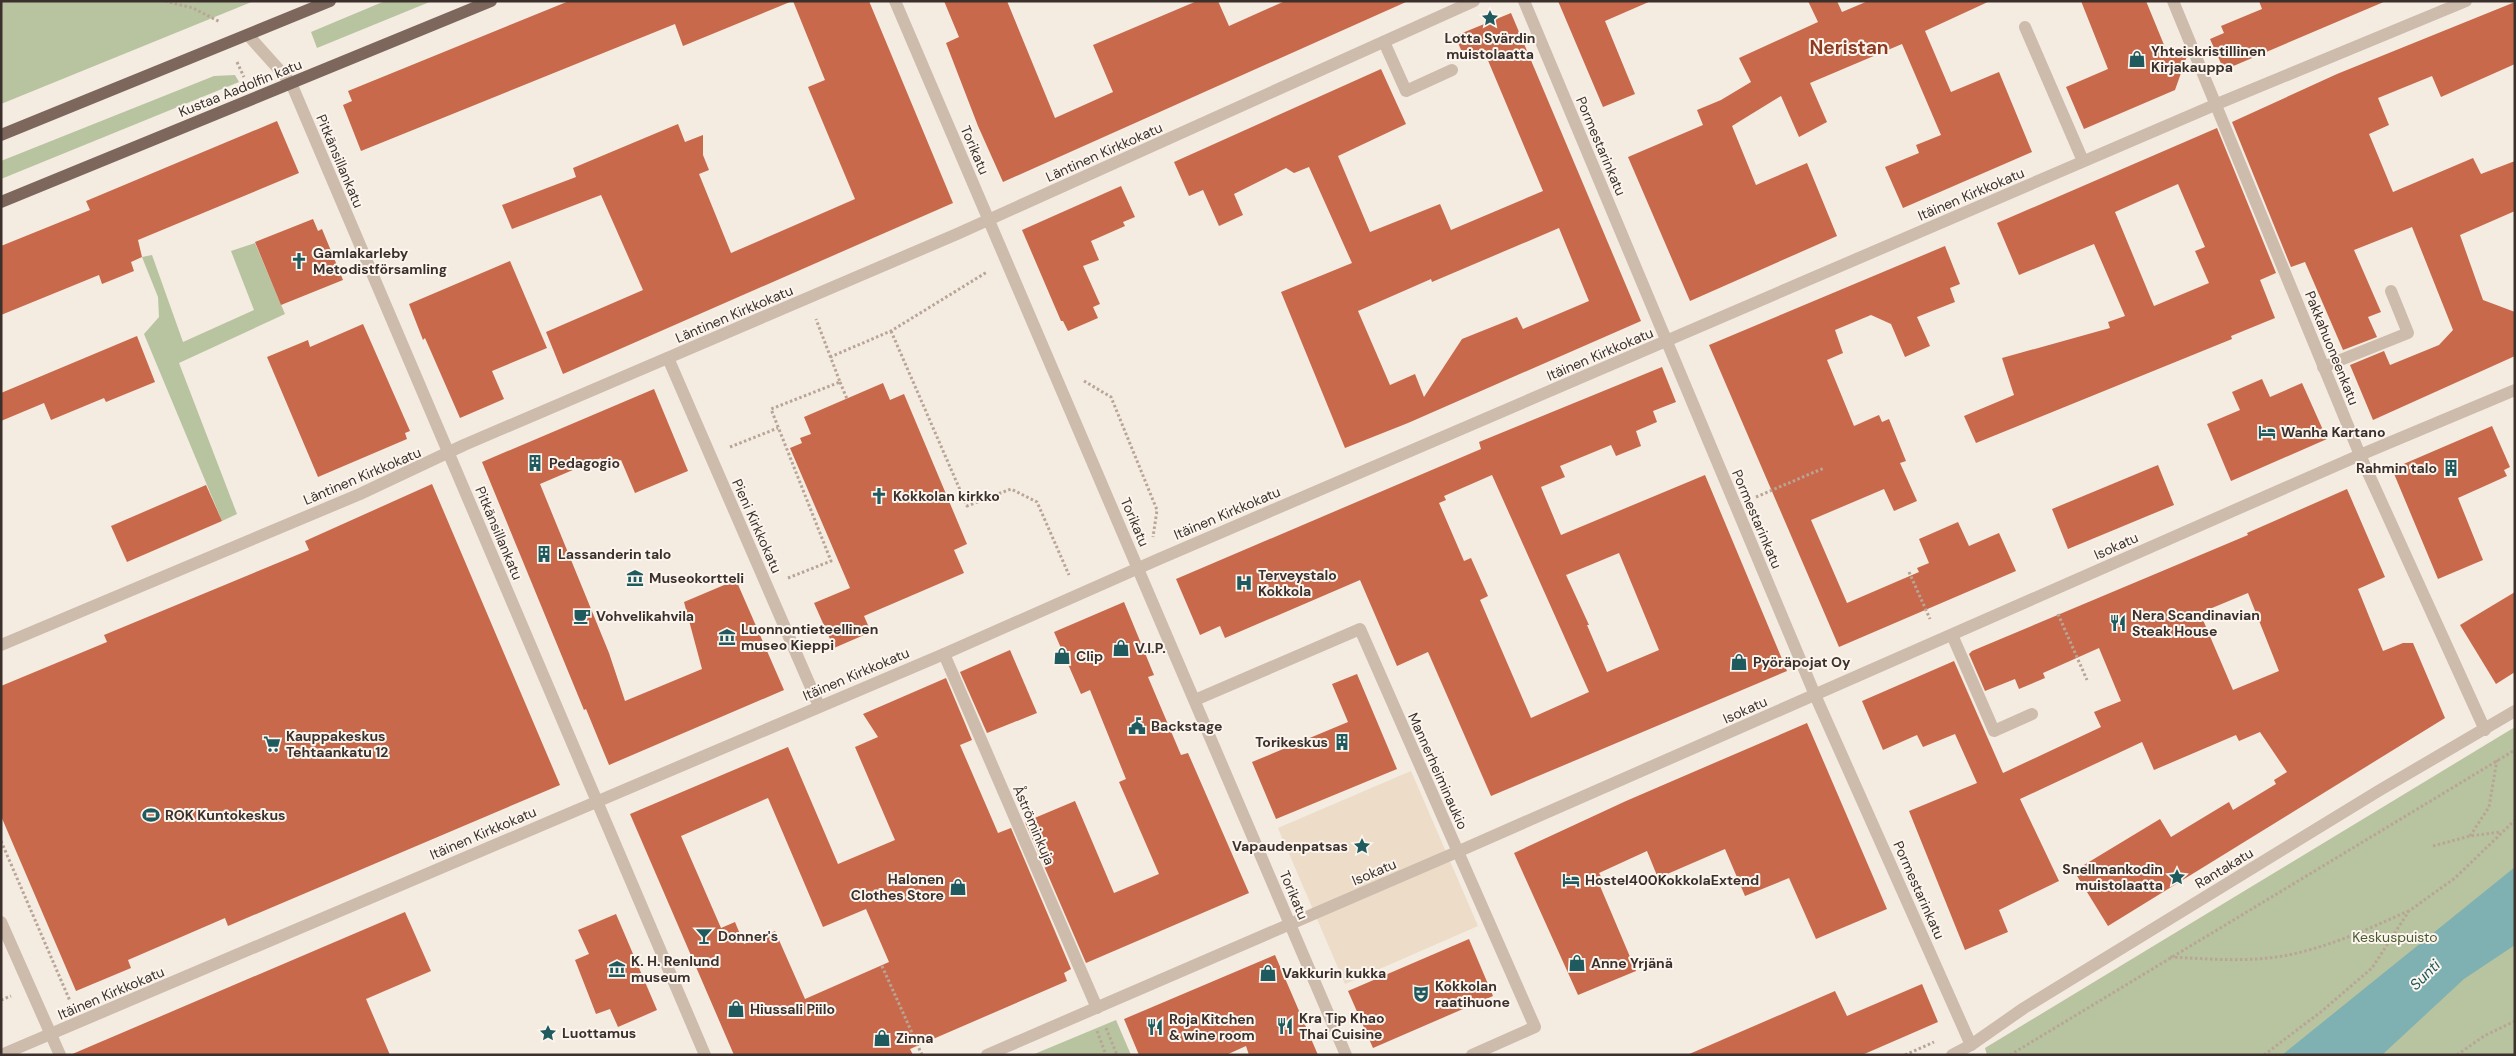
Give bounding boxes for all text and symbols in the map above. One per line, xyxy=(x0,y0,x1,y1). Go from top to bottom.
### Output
place icon: Lotta Svärdin muistolaatta xyxy=(1480,8,1500,28)
place label: Lotta Svärdin muistolaatta xyxy=(1445,29,1535,63)
district label: Neristan xyxy=(1809,35,1889,60)
place label: Yhteiskristillinen Kirjakauppa xyxy=(2151,42,2266,76)
shop icon: Yhteiskristillinen Kirjakauppa xyxy=(2127,49,2147,69)
street label: Kustaa Aadolfin katu xyxy=(176,55,304,121)
street label: Pormestarinkatu xyxy=(1572,94,1630,198)
street label: Pitkänsillankatu xyxy=(312,112,368,210)
street label: Läntinen Kirkkokatu xyxy=(1043,118,1165,186)
street label: Torikatu xyxy=(957,123,993,177)
street label: Itäinen Kirkkokatu xyxy=(1915,163,2027,225)
place label: Gamlakarleby Metodistförsamling xyxy=(313,244,447,278)
church icon: Gamlakarleby Metodistförsamling xyxy=(289,251,309,271)
street label: Läntinen Kirkkokatu xyxy=(672,281,796,347)
street label: Pakkahuoneenkatu xyxy=(2301,288,2363,408)
street label: Itäinen Kirkkokatu xyxy=(1544,323,1656,385)
hotel icon: Wanha Kartano xyxy=(2257,422,2277,442)
place label: Wanha Kartano xyxy=(2281,423,2385,441)
street label: Läntinen Kirkkokatu xyxy=(300,443,424,509)
building icon: Pedagogio xyxy=(525,453,545,473)
place label: Pedagogio xyxy=(549,454,620,472)
building icon: Rahmin talo xyxy=(2441,458,2461,478)
place label: Rahmin talo xyxy=(2356,459,2437,477)
street label: Pormestarinkatu xyxy=(1728,467,1786,571)
street label: Pieni Kirkkokatu xyxy=(728,476,786,576)
street label: Itäinen Kirkkokatu xyxy=(1171,482,1283,544)
street label: Pitkänsillankatu xyxy=(471,484,527,582)
church icon: Kokkolan kirkko xyxy=(869,486,889,506)
place label: Kokkolan kirkko xyxy=(893,487,1000,505)
street label: Torikatu xyxy=(1117,495,1153,549)
street label: Isokatu xyxy=(2091,528,2141,564)
building icon: Lassanderin talo xyxy=(534,544,554,564)
place label: Lassanderin talo xyxy=(558,545,671,563)
place label: Terveystalo Kokkola xyxy=(1258,566,1337,600)
museum icon: Museokortteli xyxy=(625,568,645,588)
place label: Museokortteli xyxy=(649,569,744,587)
hospital icon: Terveystalo Kokkola xyxy=(1234,573,1254,593)
cafe icon: Vohvelikahvila xyxy=(572,606,592,626)
place label: Nera Scandinavian Steak House xyxy=(2132,606,2260,640)
place label: Vohvelikahvila xyxy=(596,607,694,625)
restaurant icon: Nera Scandinavian Steak House xyxy=(2108,613,2128,633)
place label: Luonnontieteellinen museo Kieppi xyxy=(741,620,878,654)
museum icon: Luonnontieteellinen museo Kieppi xyxy=(717,627,737,647)
shop icon: V.I.P. xyxy=(1111,638,1131,658)
place label: V.I.P. xyxy=(1135,639,1166,657)
street label: Itäinen Kirkkokatu xyxy=(800,643,912,705)
shop icon: Clip xyxy=(1052,646,1072,666)
place label: Clip xyxy=(1076,647,1103,665)
shop icon: Pyöräpojat Oy xyxy=(1729,652,1749,672)
place label: Pyöräpojat Oy xyxy=(1753,653,1851,671)
street label: Isokatu xyxy=(1720,692,1770,728)
street label: Mannerheiminaukio xyxy=(1404,710,1472,832)
public building icon: Backstage xyxy=(1127,716,1147,736)
place label: Backstage xyxy=(1151,717,1222,735)
place label: Kauppakeskus Tehtaankatu 12 xyxy=(286,727,388,761)
building icon: Torikeskus xyxy=(1332,732,1352,752)
place label: Torikeskus xyxy=(1255,733,1328,751)
supermarket icon: Kauppakeskus Tehtaankatu 12 xyxy=(262,734,282,754)
street label: Åströminkuja xyxy=(1009,783,1059,867)
street label: Itäinen Kirkkokatu xyxy=(427,802,539,864)
sports icon: ROK Kuntokeskus xyxy=(141,805,161,825)
place label: ROK Kuntokeskus xyxy=(165,806,286,824)
place icon: Vapaudenpatsas xyxy=(1352,836,1372,856)
place label: Vapaudenpatsas xyxy=(1232,837,1348,855)
street label: Pormestarinkatu xyxy=(1889,838,1949,942)
street label: Rantakatu xyxy=(2192,844,2256,892)
street label: Isokatu xyxy=(1349,855,1399,889)
place label: Snellmankodin muistolaatta xyxy=(2062,860,2163,894)
place icon: Snellmankodin muistolaatta xyxy=(2167,867,2187,887)
street label: Torikatu xyxy=(1276,868,1312,922)
place label: Halonen Clothes Store xyxy=(851,870,944,904)
hotel icon: Hostel400KokkolaExtend xyxy=(1561,870,1581,890)
place label: Hostel400KokkolaExtend xyxy=(1585,871,1759,889)
shop icon: Halonen Clothes Store xyxy=(948,877,968,897)
bar icon: Donner's xyxy=(694,926,714,946)
place label: Donner's xyxy=(718,927,778,945)
park label: Keskuspuisto xyxy=(2352,928,2438,946)
place label: K. H. Renlund museum xyxy=(631,952,719,986)
shop icon: Anne Yrjänä xyxy=(1567,953,1587,973)
place label: Anne Yrjänä xyxy=(1591,954,1673,972)
water label: Sunti xyxy=(2405,955,2445,995)
museum icon: K. H. Renlund museum xyxy=(607,959,627,979)
street label: Itäinen Kirkkokatu xyxy=(55,962,167,1024)
shop icon: Vakkurin kukka xyxy=(1258,963,1278,983)
place label: Vakkurin kukka xyxy=(1282,964,1386,982)
place label: Kokkolan raatihuone xyxy=(1435,977,1510,1011)
theatre icon: Kokkolan raatihuone xyxy=(1411,984,1431,1004)
shop icon: Hiussali Piilo xyxy=(726,999,746,1019)
place label: Hiussali Piilo xyxy=(750,1000,835,1018)
place label: Kra Tip Khao Thai Cuisine xyxy=(1299,1009,1385,1043)
place label: Roja Kitchen & wine room xyxy=(1169,1010,1255,1044)
restaurant icon: Kra Tip Khao Thai Cuisine xyxy=(1275,1016,1295,1036)
restaurant icon: Roja Kitchen & wine room xyxy=(1145,1017,1165,1037)
place icon: Luottamus xyxy=(538,1023,558,1043)
place label: Luottamus xyxy=(562,1024,636,1042)
shop icon: Zinna xyxy=(872,1028,892,1048)
place label: Zinna xyxy=(896,1029,933,1047)

